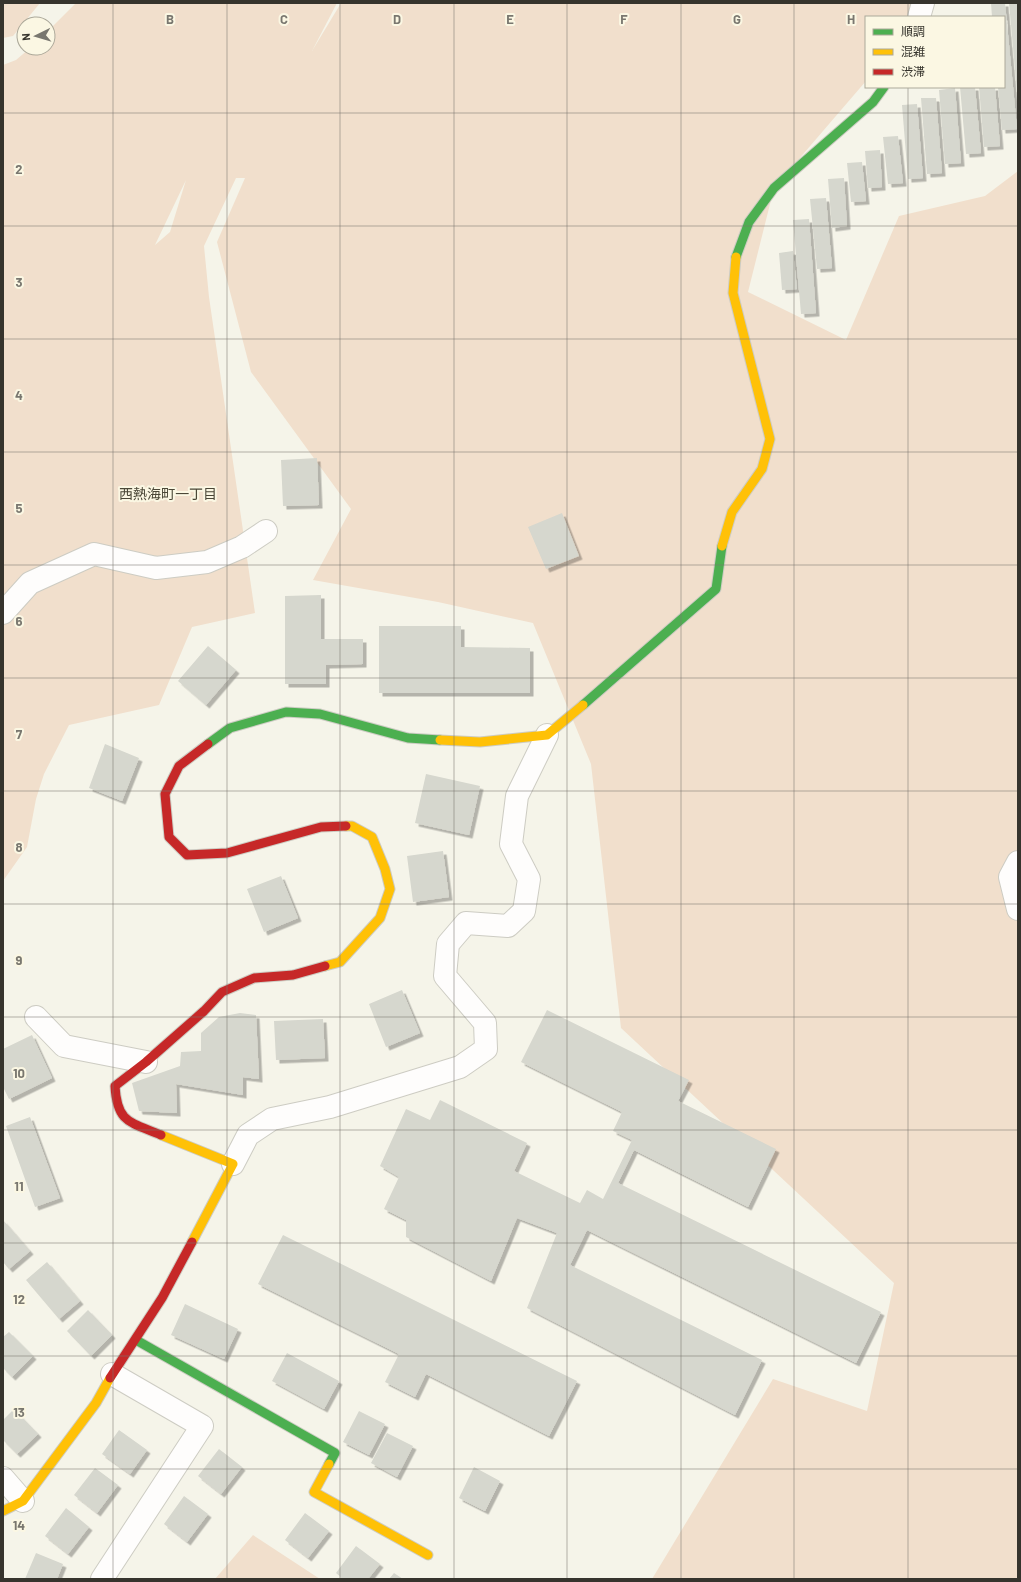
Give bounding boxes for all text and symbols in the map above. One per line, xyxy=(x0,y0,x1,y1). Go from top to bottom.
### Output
text: B xyxy=(166,11,174,27)
text: C xyxy=(280,11,288,27)
text: D xyxy=(393,11,401,27)
text: E xyxy=(506,11,514,27)
text: F xyxy=(620,11,628,27)
text: G xyxy=(733,11,741,27)
text: H xyxy=(847,11,855,27)
north arrow xyxy=(16,16,56,56)
legend xyxy=(865,16,1005,88)
text: 順調 xyxy=(901,24,925,38)
text: N xyxy=(19,33,32,41)
text: 混雑 xyxy=(901,44,925,58)
text: 渋滞 xyxy=(901,64,925,78)
text: 2 xyxy=(15,161,23,177)
text: 3 xyxy=(15,274,23,290)
text: 4 xyxy=(15,387,23,403)
district label: 西熱海町一丁目 xyxy=(119,485,217,502)
text: 5 xyxy=(15,500,23,516)
text: 6 xyxy=(16,613,23,629)
text: 7 xyxy=(16,726,23,742)
text: 8 xyxy=(15,839,23,855)
text: 9 xyxy=(16,952,23,968)
text: 10 xyxy=(13,1065,25,1081)
text: 11 xyxy=(14,1178,24,1194)
text: 12 xyxy=(13,1291,25,1307)
text: 13 xyxy=(13,1404,25,1420)
text: 14 xyxy=(13,1517,25,1533)

